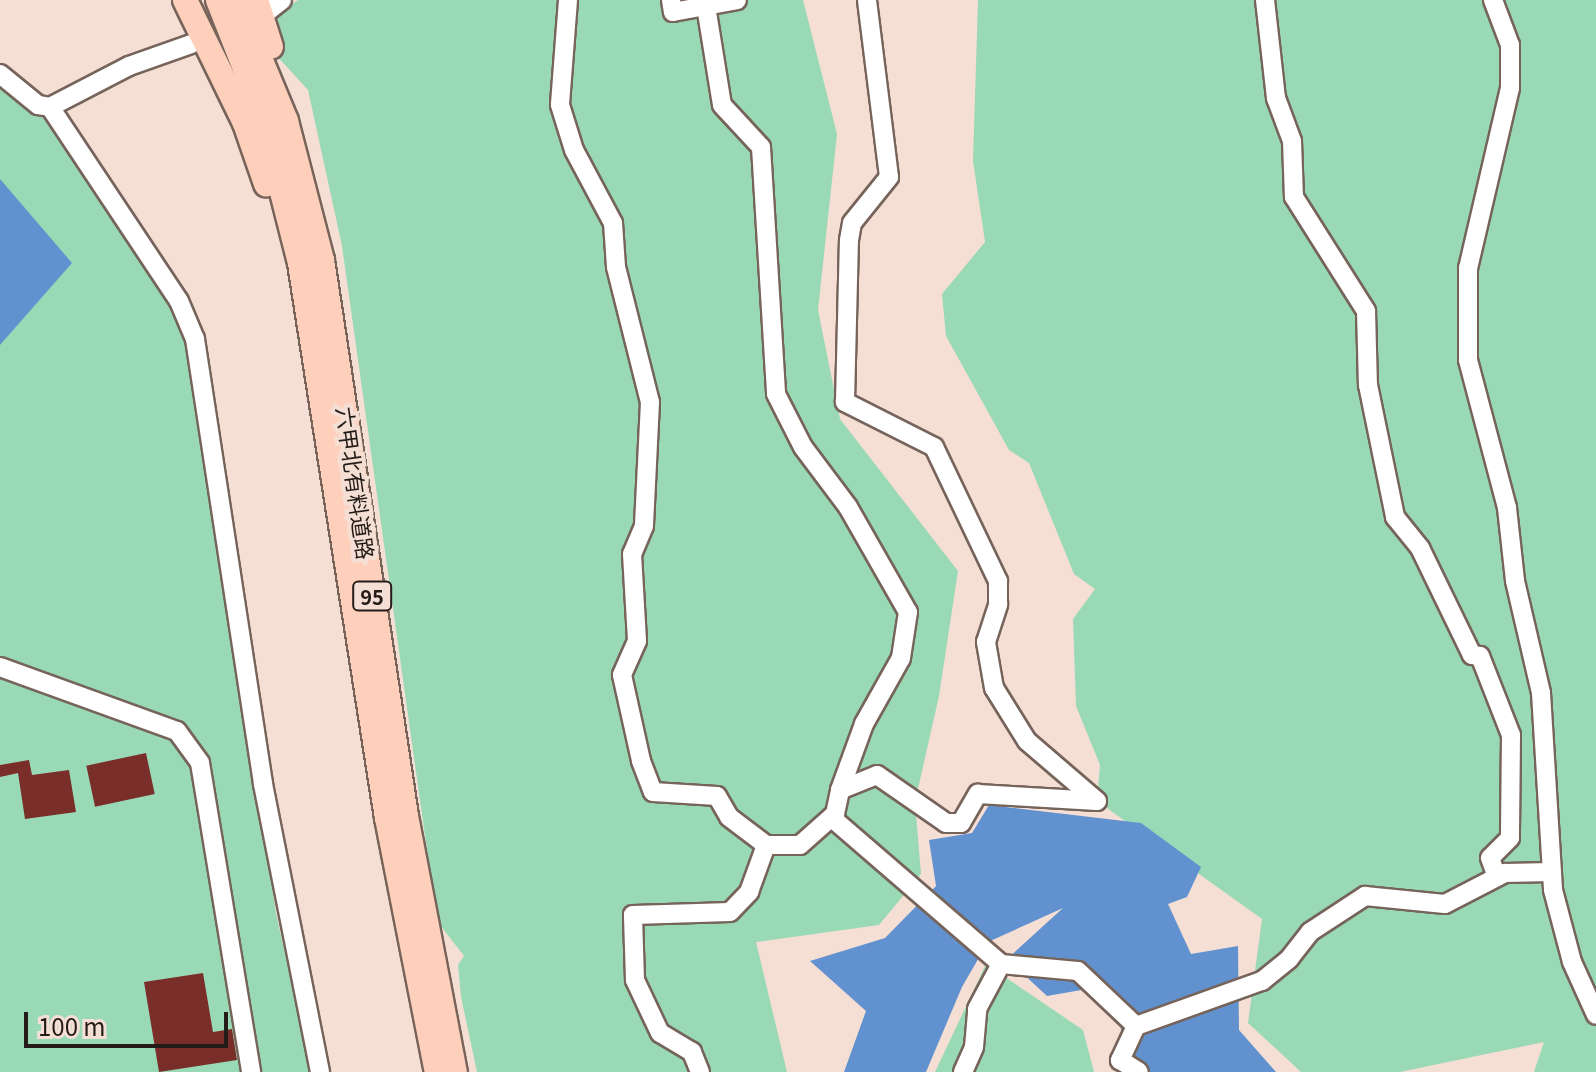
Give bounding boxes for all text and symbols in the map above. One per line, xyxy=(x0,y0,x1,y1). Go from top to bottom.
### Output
street label: 六甲北有料道路 xyxy=(332,405,380,561)
road number: 95 xyxy=(352,580,392,612)
scale bar xyxy=(28,996,232,1046)
text: 100 m xyxy=(38,1008,106,1043)

